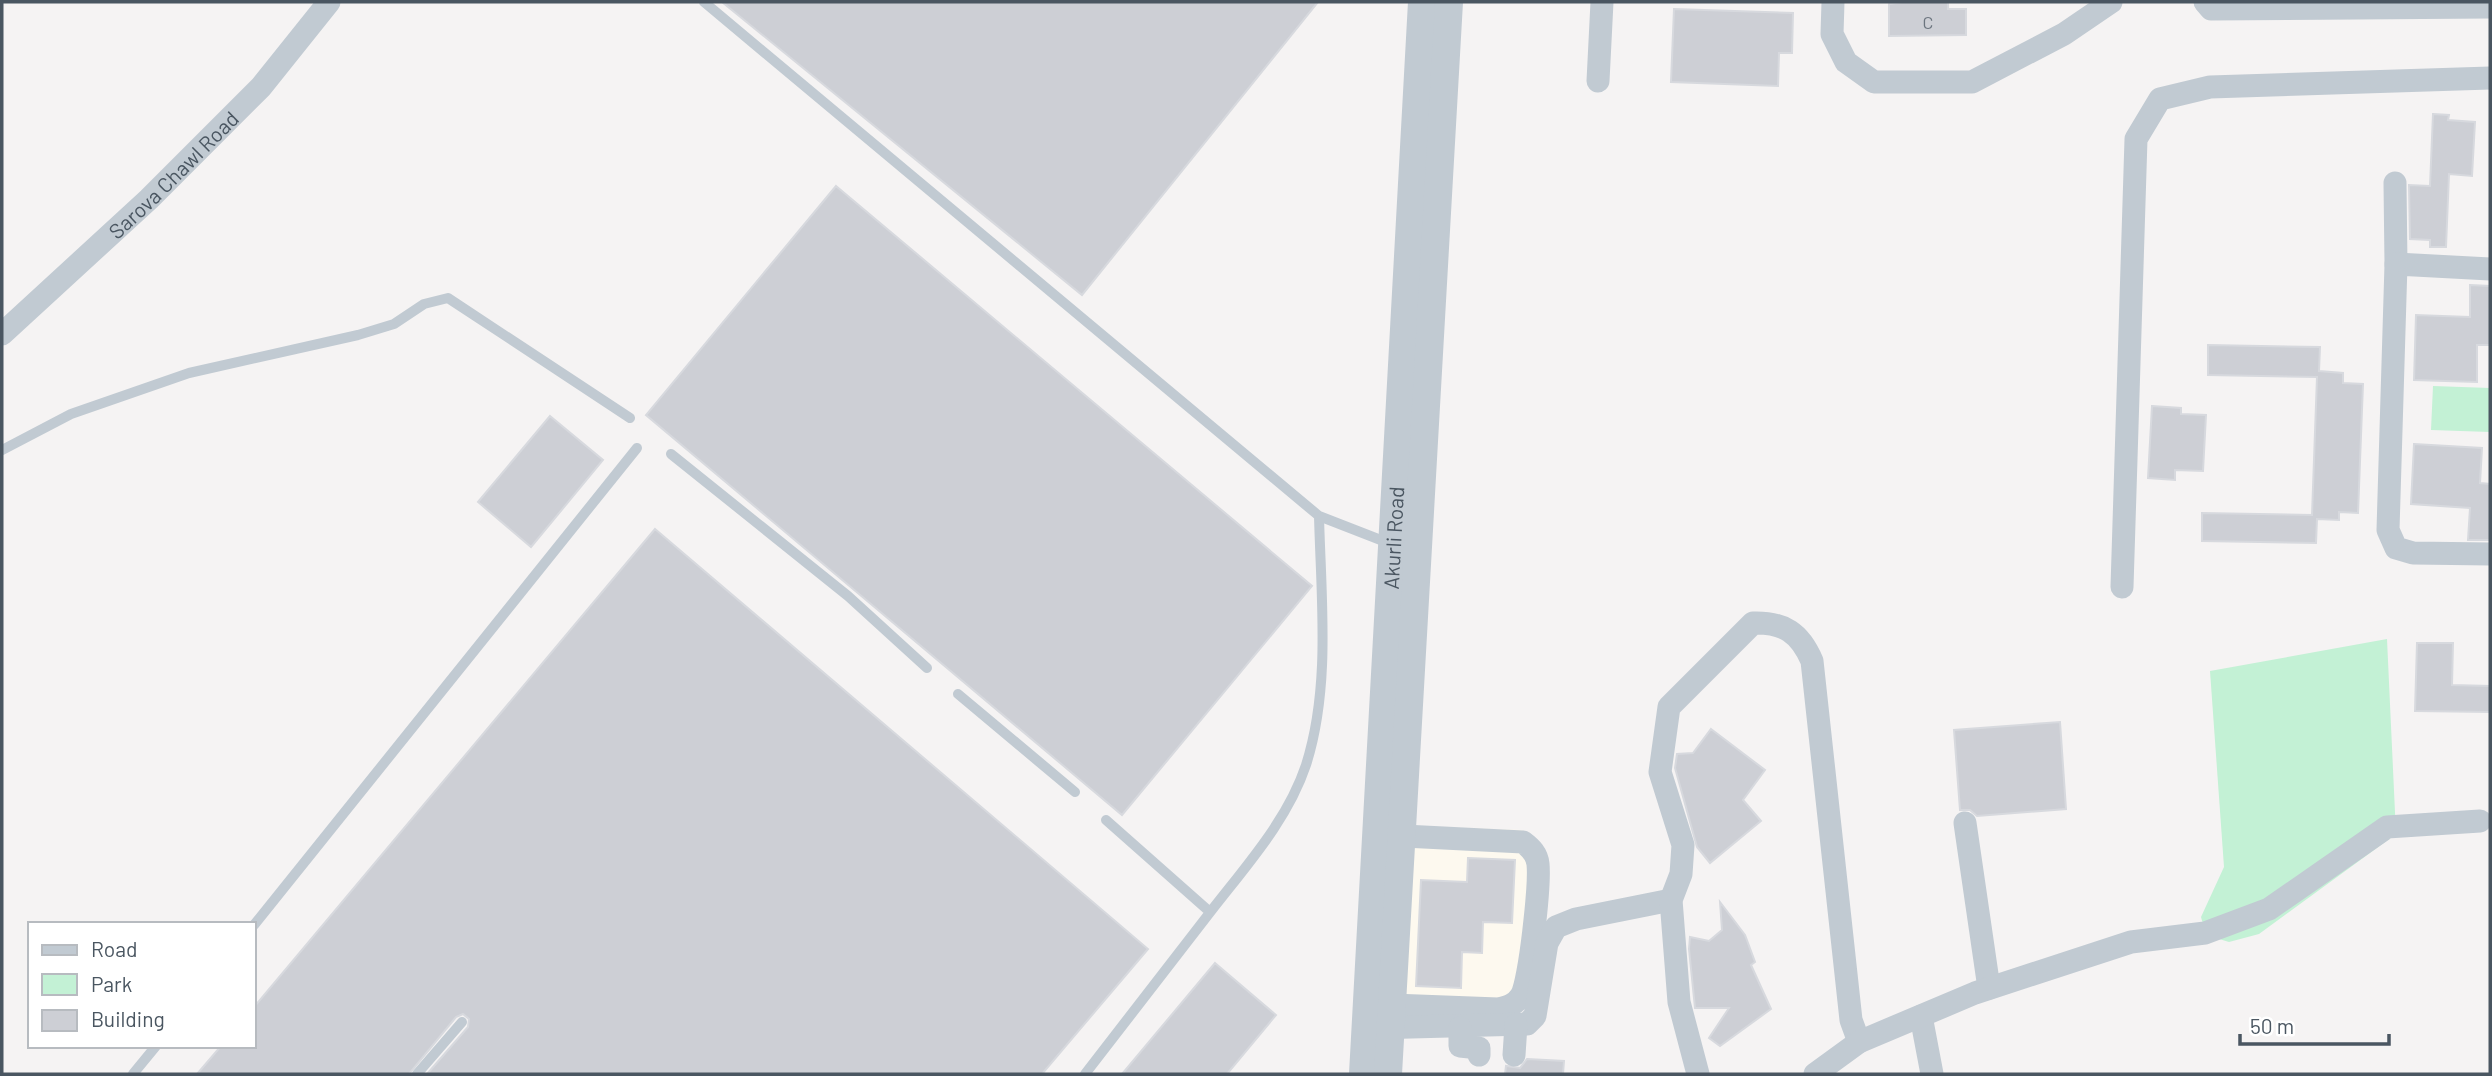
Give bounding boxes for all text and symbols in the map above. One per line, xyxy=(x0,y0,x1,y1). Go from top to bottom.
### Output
house number: C xyxy=(1923,11,1933,33)
street label: Sarova Chawl Road xyxy=(103,105,243,243)
street label: Akurli Road xyxy=(1377,486,1408,590)
legend xyxy=(28,922,256,1048)
text: Road xyxy=(91,936,137,961)
text: Park xyxy=(91,971,132,996)
scale bar xyxy=(2240,1002,2389,1046)
text: Building xyxy=(91,1006,165,1031)
text: 50 m xyxy=(2250,1013,2294,1038)

